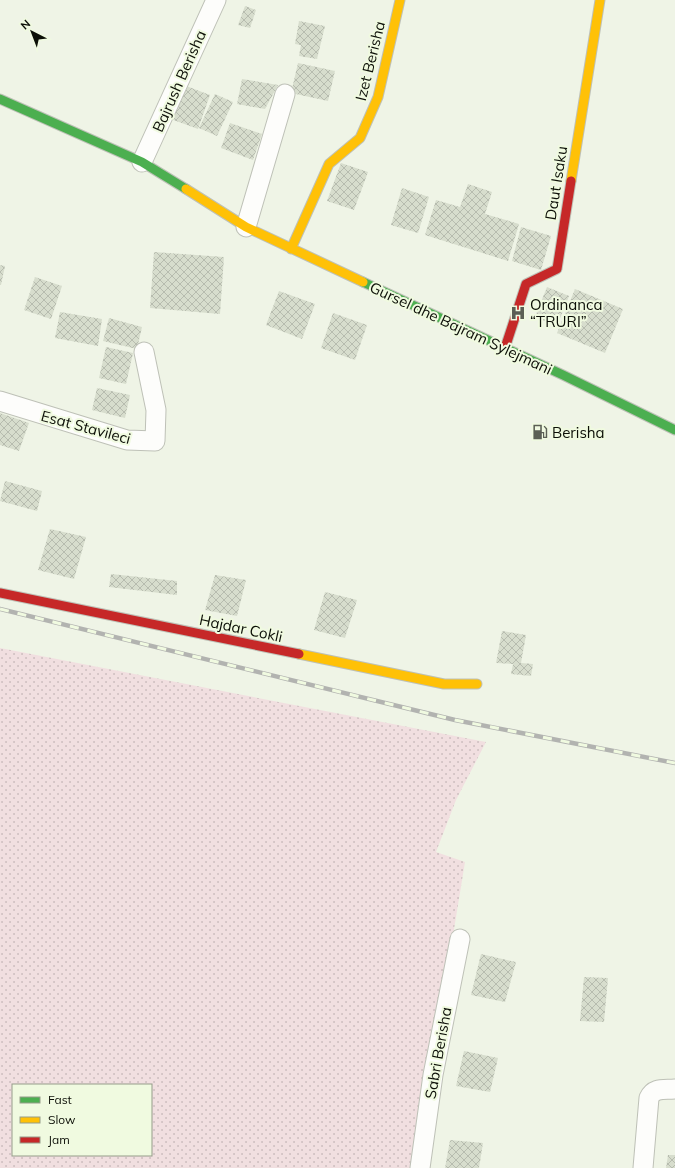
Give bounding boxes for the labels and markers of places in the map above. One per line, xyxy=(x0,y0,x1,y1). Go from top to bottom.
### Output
place label: Ordinanca “TRURI” xyxy=(530,295,602,331)
hospital icon: Ordinanca “TRURI” xyxy=(509,304,527,322)
fuel station icon: Berisha xyxy=(531,423,549,441)
place label: Berisha xyxy=(552,423,605,442)

